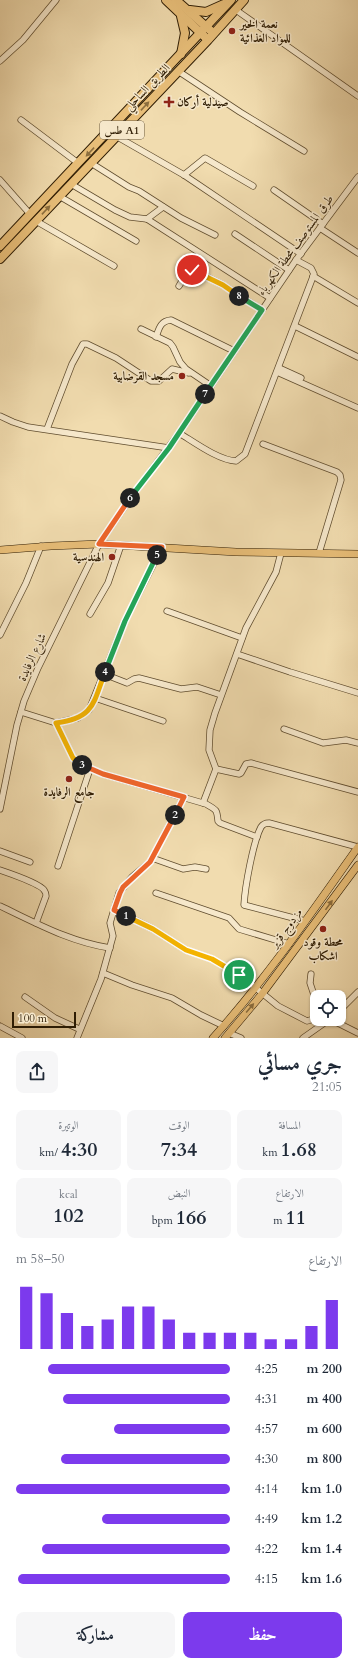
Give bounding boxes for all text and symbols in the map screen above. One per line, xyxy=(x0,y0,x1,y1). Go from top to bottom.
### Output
place label: نعمة الخير للمواد الغذائية xyxy=(238,16,291,46)
marker: نعمة الخير للمواد الغذائية xyxy=(227,26,237,36)
street label: الطريق الساحلي xyxy=(121,60,176,117)
place label: صيدلية أركان xyxy=(177,94,229,110)
marker: صيدلية أركان xyxy=(164,97,174,107)
one-way arrow xyxy=(140,101,149,110)
road number: طس A1 xyxy=(100,121,144,139)
one-way arrow xyxy=(85,146,94,157)
street label: طرق المستوصف محطة الكهرباء xyxy=(253,191,337,299)
one-way arrow xyxy=(41,205,51,215)
pin xyxy=(175,253,209,287)
icon: check xyxy=(181,259,203,281)
pin: 8 xyxy=(229,286,249,306)
text: 8 xyxy=(236,288,242,303)
place label: مسجد القرضابية xyxy=(113,368,174,384)
marker: مسجد القرضابية xyxy=(177,371,187,381)
pin: 7 xyxy=(195,384,215,404)
text: 7 xyxy=(202,386,208,401)
pin: 6 xyxy=(120,488,140,508)
text: 6 xyxy=(127,490,133,505)
pin: 5 xyxy=(147,545,167,565)
text: 5 xyxy=(154,547,160,562)
place label: الهندسية xyxy=(73,549,104,565)
marker: الهندسية xyxy=(107,552,117,562)
street label: شارع الرفايدة xyxy=(14,630,53,685)
pin: 4 xyxy=(95,662,115,682)
text: 4 xyxy=(102,664,108,679)
pin: 3 xyxy=(72,755,92,775)
text: 3 xyxy=(79,757,85,772)
marker: جامع الرفايدة xyxy=(64,774,74,784)
place label: جامع الرفايدة xyxy=(43,784,95,804)
pin: 2 xyxy=(165,805,185,825)
text: 2 xyxy=(172,807,178,822)
one-way arrow xyxy=(324,900,332,910)
street label: مزدوج قزير xyxy=(265,905,308,955)
pin: 1 xyxy=(116,906,136,926)
text: 1 xyxy=(123,908,129,923)
marker: محطة وقود اشكاب xyxy=(318,924,328,934)
place label: محطة وقود اشكاب xyxy=(303,934,343,964)
pin xyxy=(222,958,256,992)
icon: arrive xyxy=(228,964,250,986)
map controls xyxy=(310,990,346,1026)
button: locate xyxy=(310,990,346,1026)
one-way arrow xyxy=(245,1003,254,1014)
scale bar xyxy=(12,1010,76,1029)
text: 100 m xyxy=(18,1011,47,1026)
text: جري مسائي xyxy=(258,1048,342,1078)
button: share xyxy=(16,1051,58,1093)
text: 21:05 xyxy=(312,1078,342,1096)
text: الوتيرة xyxy=(58,1118,78,1133)
text: الوقت xyxy=(168,1118,190,1133)
text: المسافة xyxy=(278,1118,301,1133)
text: 4:30 xyxy=(61,1136,97,1163)
text: 7:34 xyxy=(161,1136,197,1163)
text: 1.68 xyxy=(280,1136,317,1163)
text: /km xyxy=(39,1145,61,1160)
text: km xyxy=(262,1145,280,1160)
text: النبض xyxy=(168,1186,190,1201)
text: الارتفاع xyxy=(275,1186,304,1201)
text: kcal xyxy=(59,1187,78,1202)
text: 102 xyxy=(53,1202,84,1229)
text: 166 xyxy=(176,1204,206,1231)
text: 11 xyxy=(286,1204,306,1231)
text: bpm xyxy=(152,1213,176,1228)
text: m xyxy=(273,1213,286,1228)
text: 50–58 m xyxy=(16,1250,64,1268)
text: الارتفاع xyxy=(308,1252,342,1270)
text: 4:25 xyxy=(255,1360,278,1378)
text: 200 m xyxy=(307,1360,342,1378)
text: 4:31 xyxy=(255,1390,278,1408)
text: 400 m xyxy=(307,1390,342,1408)
text: 4:57 xyxy=(255,1420,278,1438)
text: 600 m xyxy=(307,1420,342,1438)
text: 4:30 xyxy=(255,1450,278,1468)
text: 800 m xyxy=(307,1450,342,1468)
text: 4:14 xyxy=(255,1480,278,1498)
text: 1.0 km xyxy=(301,1480,342,1498)
text: 4:49 xyxy=(255,1510,278,1528)
text: 1.2 km xyxy=(301,1510,342,1528)
text: 4:22 xyxy=(255,1540,278,1558)
text: 1.4 km xyxy=(301,1540,342,1558)
text: 4:15 xyxy=(255,1570,278,1588)
text: 1.6 km xyxy=(301,1570,342,1588)
button: مشاركة xyxy=(16,1612,175,1658)
button: حفظ xyxy=(183,1612,342,1658)

